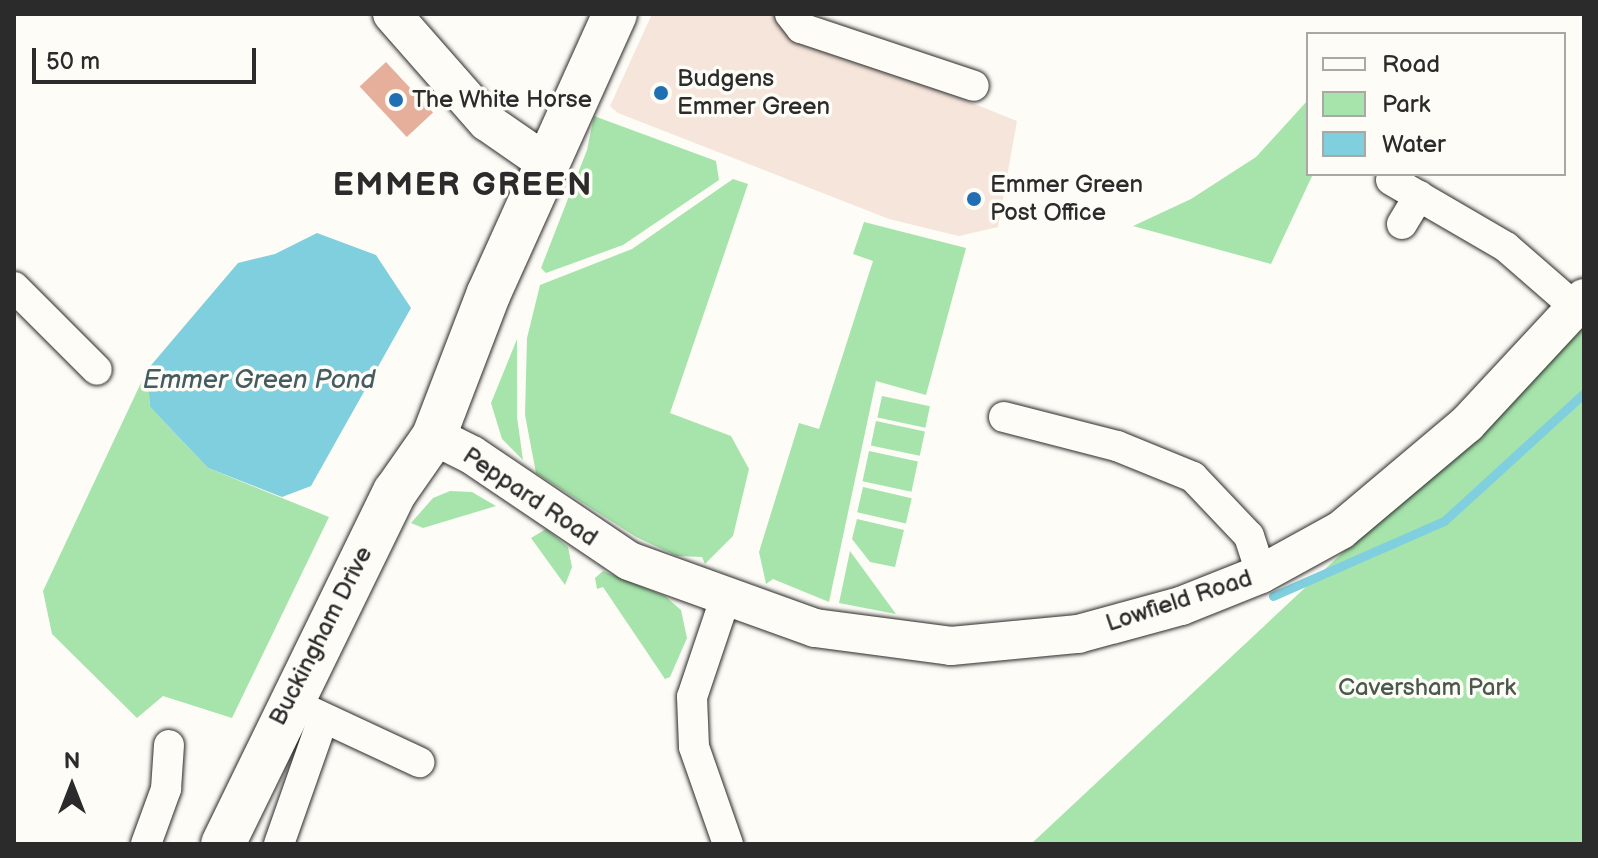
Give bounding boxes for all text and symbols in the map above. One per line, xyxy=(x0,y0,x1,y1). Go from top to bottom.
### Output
scale bar xyxy=(36,32,260,82)
legend xyxy=(1306,32,1566,176)
text: 50 m xyxy=(46,47,100,76)
text: Road xyxy=(1382,50,1440,79)
place label: Budgens Emmer Green xyxy=(677,65,830,121)
marker: Budgens Emmer Green xyxy=(652,84,670,102)
place label: The White Horse xyxy=(412,86,593,114)
text: Park xyxy=(1382,90,1430,119)
marker: The White Horse xyxy=(387,91,405,109)
text: Water xyxy=(1382,130,1446,159)
district label: EMMER GREEN xyxy=(333,167,593,205)
place label: Emmer Green Post Office xyxy=(990,171,1143,227)
marker: Emmer Green Post Office xyxy=(965,190,983,208)
water label: Emmer Green Pond xyxy=(143,365,375,397)
street label: Peppard Road xyxy=(457,441,603,553)
street label: Buckingham Drive xyxy=(263,542,379,730)
street label: Lowfield Road xyxy=(1102,564,1256,638)
park label: Caversham Park xyxy=(1338,674,1516,702)
north arrow xyxy=(32,746,112,826)
text: N xyxy=(64,748,80,775)

